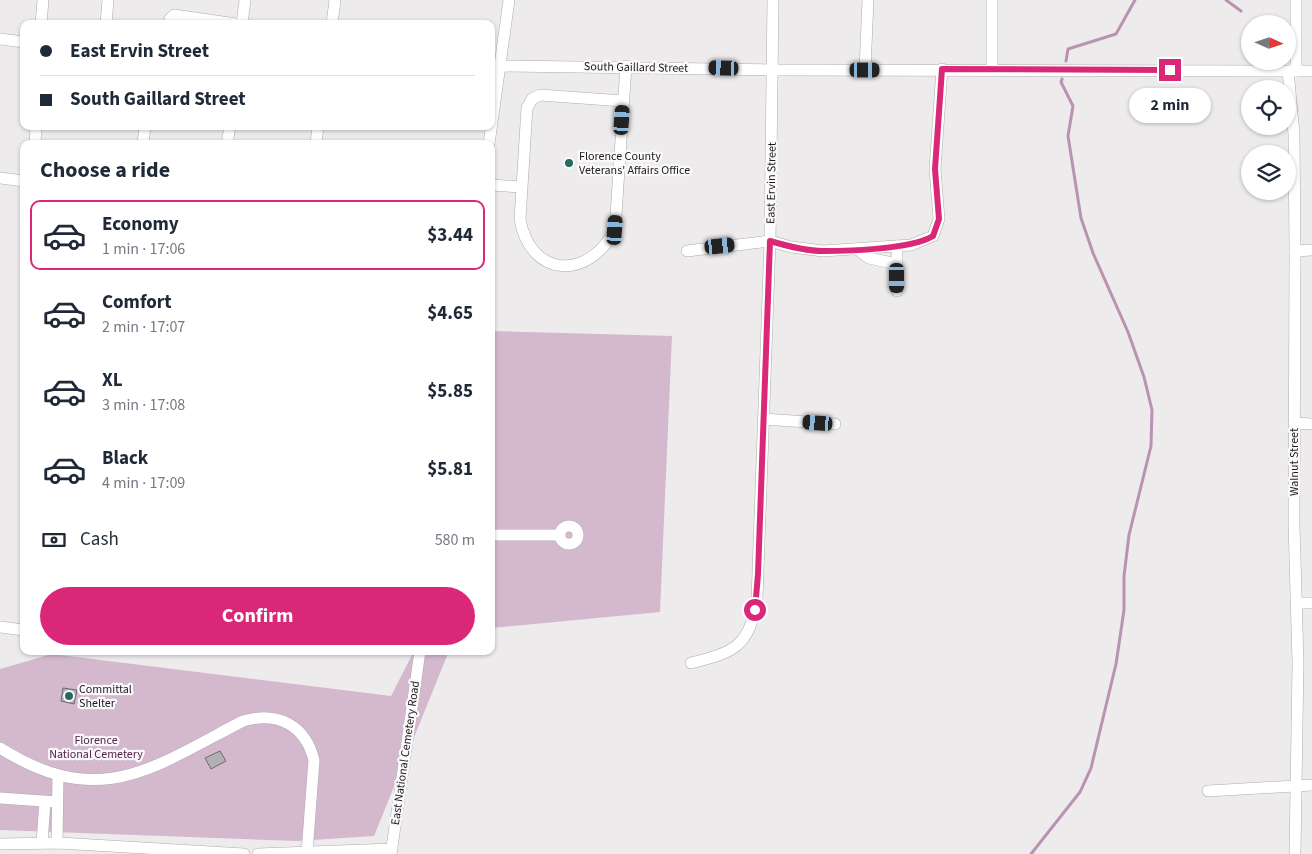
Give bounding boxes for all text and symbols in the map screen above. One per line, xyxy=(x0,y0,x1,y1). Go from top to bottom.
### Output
north arrow xyxy=(1241,15,1296,70)
map controls xyxy=(1241,15,1296,200)
text: East Ervin Street xyxy=(70,38,209,65)
street label: South Gaillard Street xyxy=(584,58,688,77)
route end xyxy=(1159,59,1181,81)
car xyxy=(708,60,739,76)
car xyxy=(850,63,880,78)
button: locate xyxy=(1241,80,1296,135)
text: South Gaillard Street xyxy=(70,86,246,113)
callout: 2 min xyxy=(1129,88,1211,122)
text: 2 min xyxy=(1151,94,1189,116)
car xyxy=(613,105,630,135)
street label: East Ervin Street xyxy=(762,142,781,224)
button: layers xyxy=(1241,145,1296,200)
place label: Florence County Veterans' Affairs Office xyxy=(579,148,690,179)
text: Choose a ride xyxy=(40,154,170,186)
marker: Florence County Veterans' Affairs Office xyxy=(563,157,575,169)
text: Economy xyxy=(102,211,179,238)
icon: car xyxy=(42,213,87,258)
car xyxy=(606,215,623,245)
text: $3.44 xyxy=(427,222,473,249)
car xyxy=(704,237,735,255)
text: 1 min · 17:06 xyxy=(102,238,185,260)
car xyxy=(889,263,904,293)
text: Comfort xyxy=(102,289,172,316)
icon: car xyxy=(42,291,87,336)
text: $4.65 xyxy=(427,300,473,327)
text: 2 min · 17:07 xyxy=(102,316,185,338)
text: XL xyxy=(102,367,123,394)
icon: car xyxy=(42,369,87,414)
text: $5.85 xyxy=(427,378,473,405)
text: 3 min · 17:08 xyxy=(102,394,185,416)
car xyxy=(802,414,833,432)
street label: Walnut Street xyxy=(1286,428,1303,496)
text: Black xyxy=(102,445,148,472)
icon: car xyxy=(42,447,87,492)
text: $5.81 xyxy=(427,456,473,483)
text: 4 min · 17:09 xyxy=(102,472,185,494)
icon: cash xyxy=(40,526,68,554)
text: Cash xyxy=(80,526,119,553)
text: 580 m xyxy=(435,529,475,551)
button: Confirm xyxy=(40,587,475,645)
route start xyxy=(744,599,766,621)
street label: East National Cemetery Road xyxy=(387,680,424,826)
place label: Committal Shelter xyxy=(79,681,132,712)
marker: Committal Shelter xyxy=(63,690,75,702)
park label: Florence National Cemetery xyxy=(49,732,143,763)

